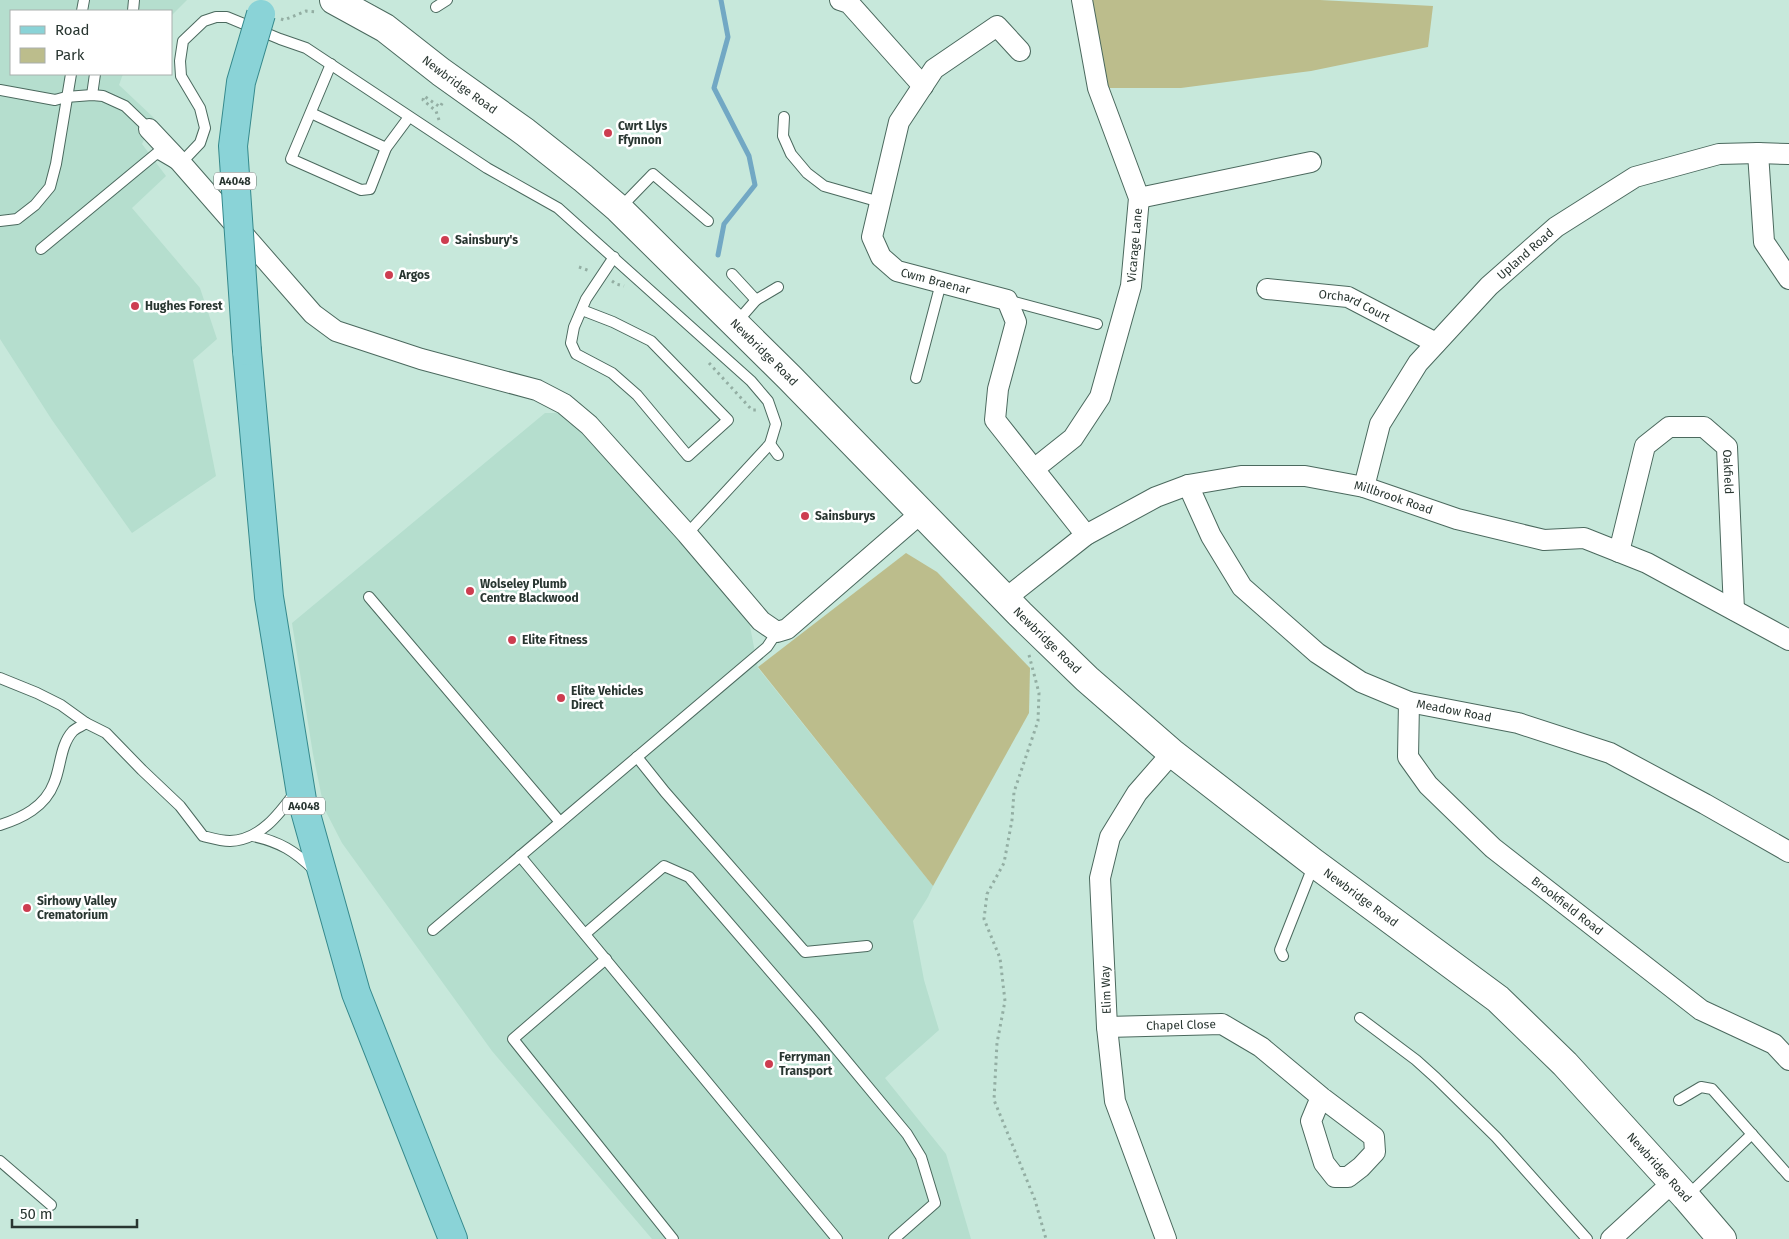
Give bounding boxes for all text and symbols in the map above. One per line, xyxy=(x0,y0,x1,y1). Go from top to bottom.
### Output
legend xyxy=(10,10,172,75)
text: Road xyxy=(55,21,90,39)
text: Park xyxy=(55,46,85,64)
street label: Newbridge Road xyxy=(419,53,500,117)
place label: Cwrt Llys Ffynnon xyxy=(618,119,667,147)
marker: Cwrt Llys Ffynnon xyxy=(602,127,614,139)
road number: A4048 xyxy=(214,172,256,190)
street label: Vicarage Lane xyxy=(1124,208,1145,283)
street label: Upland Road xyxy=(1494,226,1556,282)
place label: Sainsbury's xyxy=(455,233,518,247)
marker: Sainsbury's xyxy=(439,234,451,246)
street label: Cwm Braenar xyxy=(899,265,972,297)
place label: Argos xyxy=(398,268,430,282)
marker: Argos xyxy=(383,269,395,281)
street label: Orchard Court xyxy=(1318,287,1393,325)
place label: Hughes Forest xyxy=(145,299,223,313)
marker: Hughes Forest xyxy=(129,300,141,312)
street label: Newbridge Road xyxy=(727,316,801,389)
street label: Oakfield xyxy=(1720,449,1736,495)
street label: Millbrook Road xyxy=(1353,478,1435,517)
place label: Sainsburys xyxy=(815,509,875,523)
marker: Sainsburys xyxy=(799,510,811,522)
place label: Wolseley Plumb Centre Blackwood xyxy=(480,577,579,605)
marker: Wolseley Plumb Centre Blackwood xyxy=(464,585,476,597)
street label: Newbridge Road xyxy=(1010,604,1084,676)
place label: Elite Fitness xyxy=(522,633,588,647)
marker: Elite Fitness xyxy=(506,634,518,646)
place label: Elite Vehicles Direct xyxy=(571,684,643,712)
marker: Elite Vehicles Direct xyxy=(555,692,567,704)
street label: Meadow Road xyxy=(1415,697,1493,725)
road number: A4048 xyxy=(283,798,325,814)
street label: Newbridge Road xyxy=(1321,865,1401,930)
street label: Brookfield Road xyxy=(1529,874,1606,938)
place label: Sirhowy Valley Crematorium xyxy=(37,894,117,922)
marker: Sirhowy Valley Crematorium xyxy=(21,902,33,914)
street label: Elim Way xyxy=(1098,965,1114,1014)
street label: Chapel Close xyxy=(1146,1017,1216,1033)
place label: Ferryman Transport xyxy=(779,1050,833,1078)
marker: Ferryman Transport xyxy=(763,1058,775,1070)
street label: Newbridge Road xyxy=(1624,1130,1694,1205)
scale bar xyxy=(12,1196,138,1228)
text: 50 m xyxy=(20,1205,53,1223)

